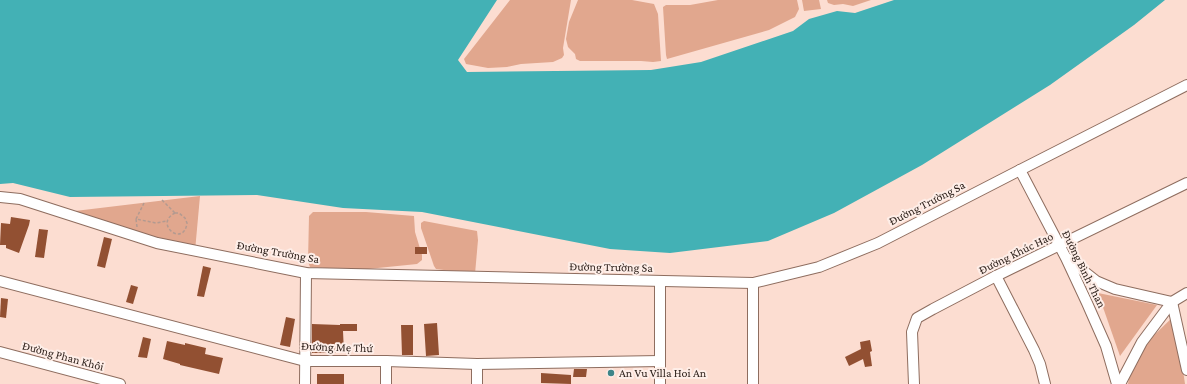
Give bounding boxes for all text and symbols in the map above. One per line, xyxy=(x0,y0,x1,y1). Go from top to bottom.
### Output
street label: Đường Trường Sa xyxy=(887,178,968,228)
street label: Đường Bình Than xyxy=(1059,228,1109,311)
street label: Đường Khúc Hạo xyxy=(976,229,1056,277)
street label: Đường Trường Sa xyxy=(236,238,321,266)
street label: Đường Trường Sa xyxy=(569,259,653,275)
street label: Đường Phan Khôi xyxy=(21,338,105,374)
street label: Đường Mẹ Thứ xyxy=(301,339,374,355)
place label: An Vu Villa Hoi An xyxy=(619,366,707,380)
marker: An Vu Villa Hoi An xyxy=(606,368,616,378)

